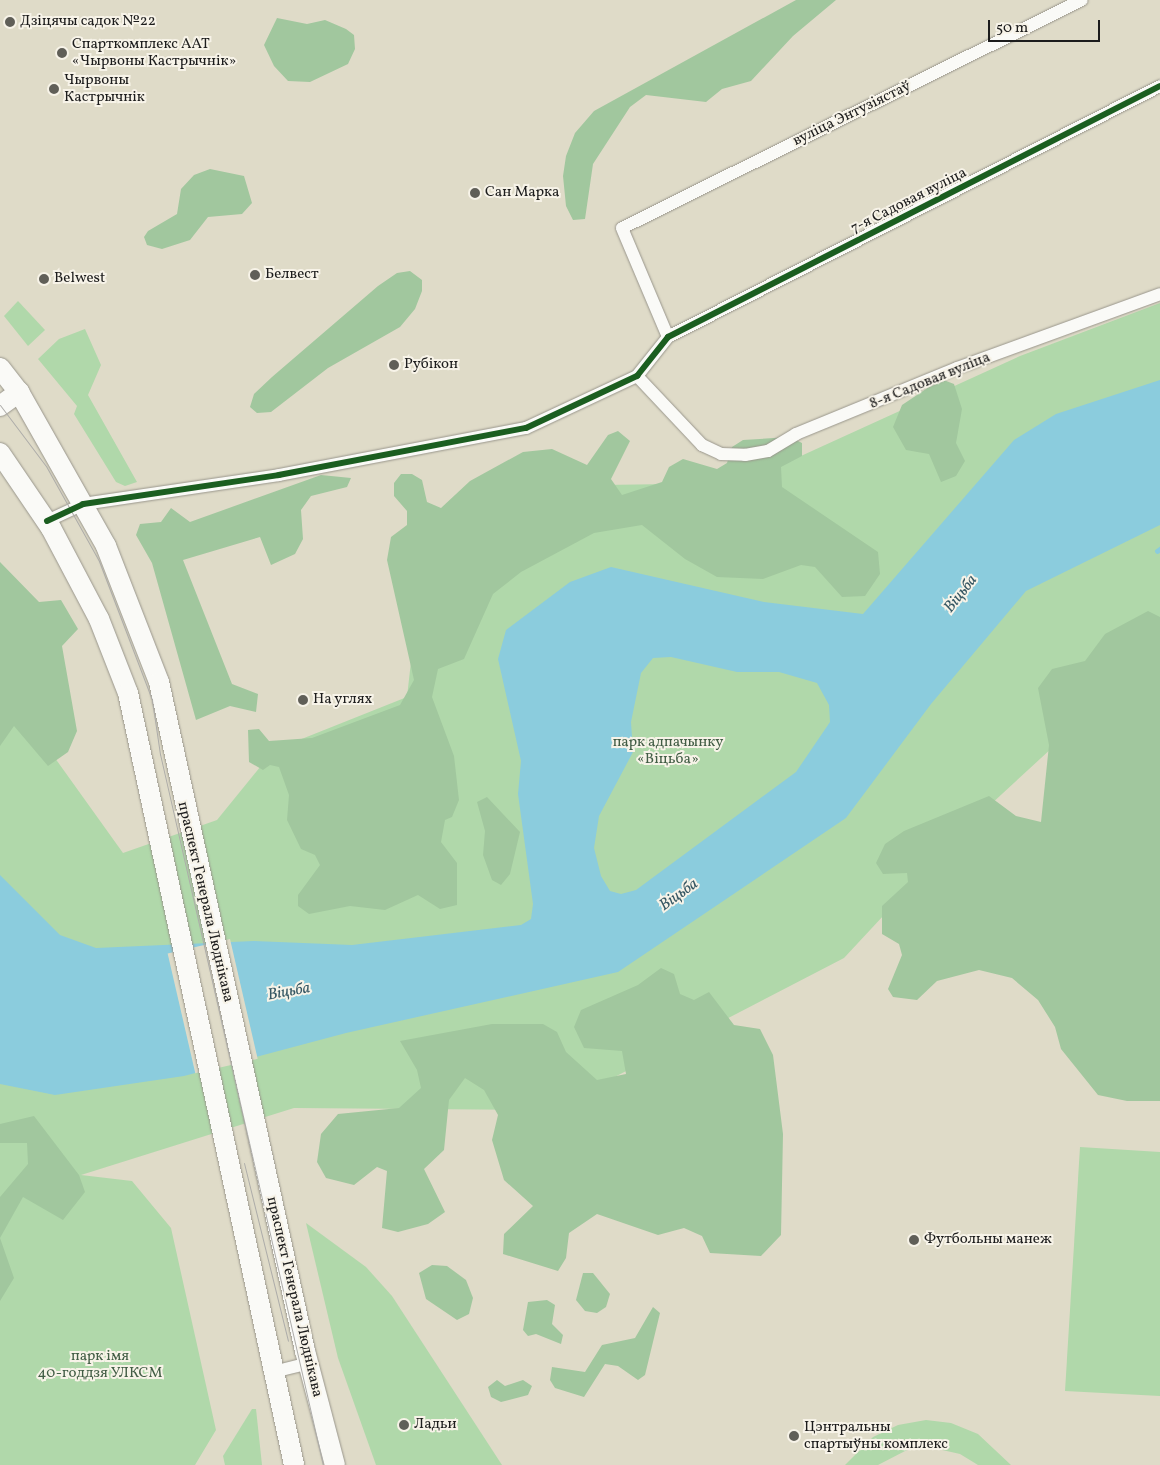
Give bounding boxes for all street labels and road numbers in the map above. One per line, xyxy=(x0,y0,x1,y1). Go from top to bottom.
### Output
street label: вуліца Энтузіястаў xyxy=(790,78,914,150)
street label: 7-я Садовая вуліца xyxy=(848,164,970,238)
street label: 8-я Садовая вуліца xyxy=(867,349,993,413)
street label: праспект Генерала Люднікава xyxy=(173,800,237,1004)
street label: праспект Генерала Люднікава xyxy=(262,1195,326,1399)

